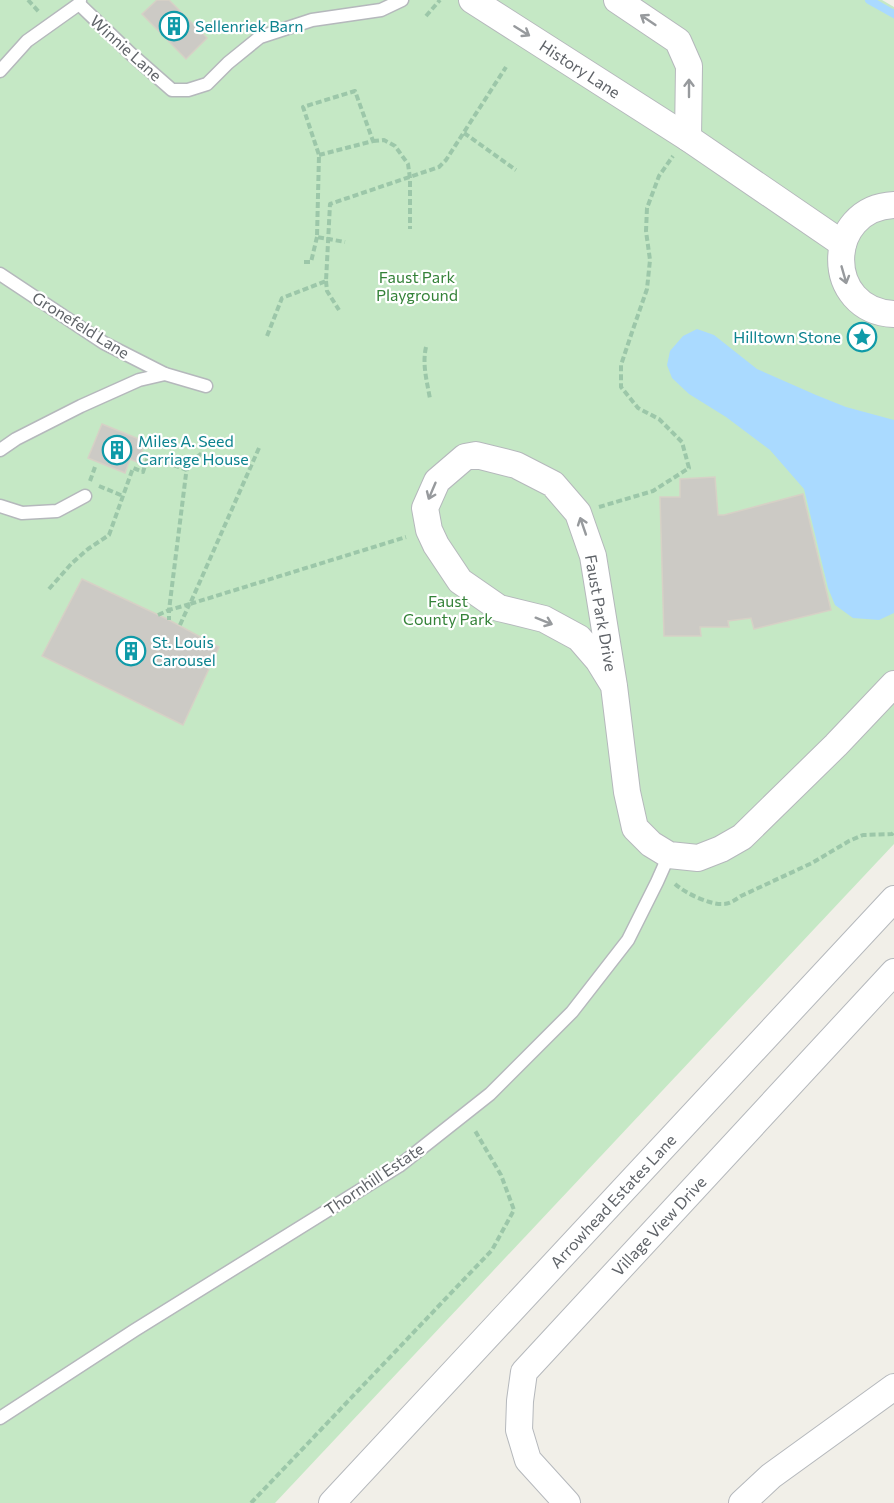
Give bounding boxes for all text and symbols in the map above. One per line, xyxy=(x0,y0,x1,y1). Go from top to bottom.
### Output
building icon: Sellenriek Barn xyxy=(158,10,190,42)
street label: Winnie Lane xyxy=(87,11,166,85)
one-way arrow xyxy=(639,14,656,27)
place label: Sellenriek Barn xyxy=(195,16,304,35)
one-way arrow xyxy=(513,26,530,38)
street label: History Lane xyxy=(536,36,624,102)
one-way arrow xyxy=(683,79,695,99)
one-way arrow xyxy=(839,265,850,284)
park label: Faust Park Playground xyxy=(376,267,458,304)
street label: Gronefeld Lane xyxy=(29,287,133,362)
place icon: Hilltown Stone xyxy=(846,321,878,353)
place label: Hilltown Stone xyxy=(733,327,841,346)
place label: Miles A. Seed Carriage House xyxy=(138,431,249,468)
building icon: Miles A. Seed Carriage House xyxy=(101,434,133,466)
one-way arrow xyxy=(426,482,437,500)
one-way arrow xyxy=(576,517,587,536)
street label: Faust Park Drive xyxy=(582,553,621,673)
park label: Faust County Park xyxy=(403,591,493,628)
one-way arrow xyxy=(535,616,553,627)
place label: St. Louis Carousel xyxy=(152,632,216,669)
building icon: St. Louis Carousel xyxy=(115,635,147,667)
street label: Arrowhead Estates Lane xyxy=(546,1130,680,1271)
street label: Thornhill Estate xyxy=(321,1138,427,1219)
street label: Village View Drive xyxy=(608,1172,710,1279)

